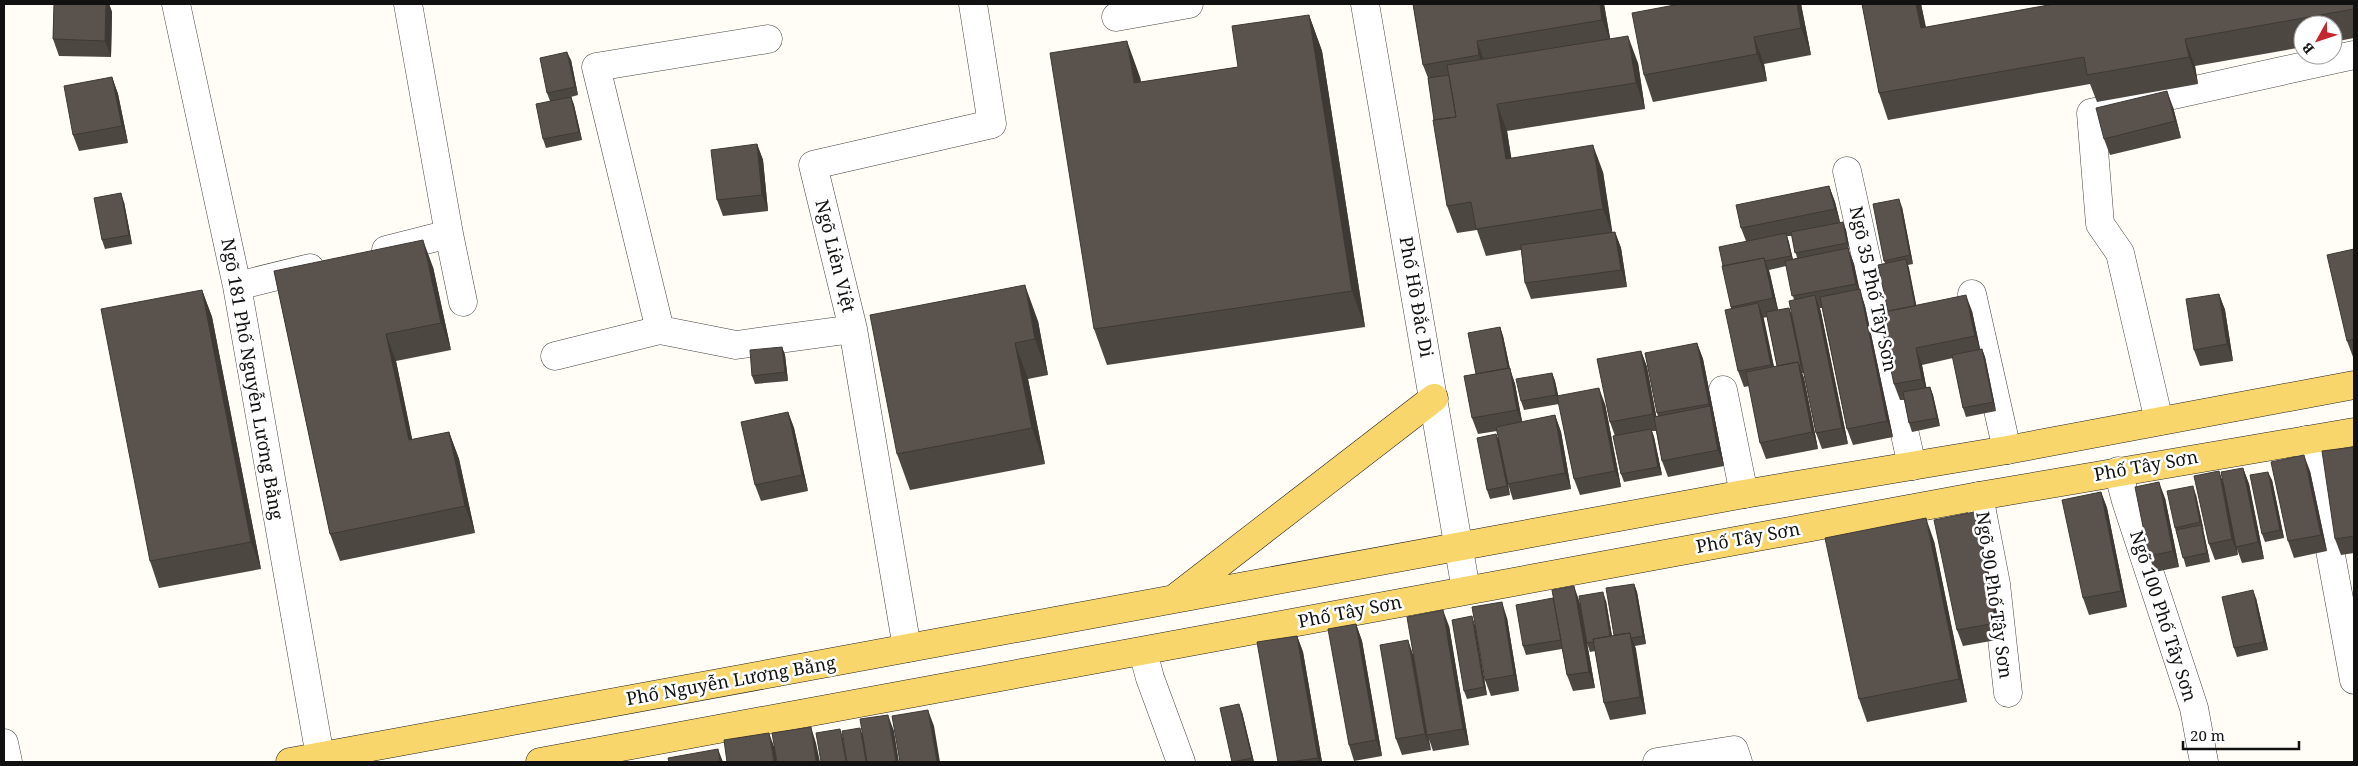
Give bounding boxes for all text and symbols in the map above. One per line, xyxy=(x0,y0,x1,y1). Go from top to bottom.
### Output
north arrow xyxy=(2293,15,2343,65)
text: B xyxy=(2297,39,2318,58)
street label: Ngõ Liên Việt xyxy=(810,197,862,315)
street label: Ngõ 35 Phố Tây Sơn xyxy=(1845,204,1903,374)
street label: Phố Hồ Đắc Di xyxy=(1395,235,1439,359)
street label: Ngõ 181 Phố Nguyễn Lương Bằng xyxy=(216,236,290,522)
street label: Phố Tây Sơn xyxy=(2092,444,2200,486)
street label: Ngõ 90 Phố Tây Sơn xyxy=(1971,510,2019,680)
street label: Phố Tây Sơn xyxy=(1694,516,1802,558)
street label: Ngõ 100 Phố Tây Sơn xyxy=(2125,527,2203,705)
street label: Phố Tây Sơn xyxy=(1296,589,1404,633)
street label: Phố Nguyễn Lương Bằng xyxy=(624,650,838,710)
scale bar xyxy=(2183,718,2299,750)
text: 20 m xyxy=(2190,725,2225,745)

